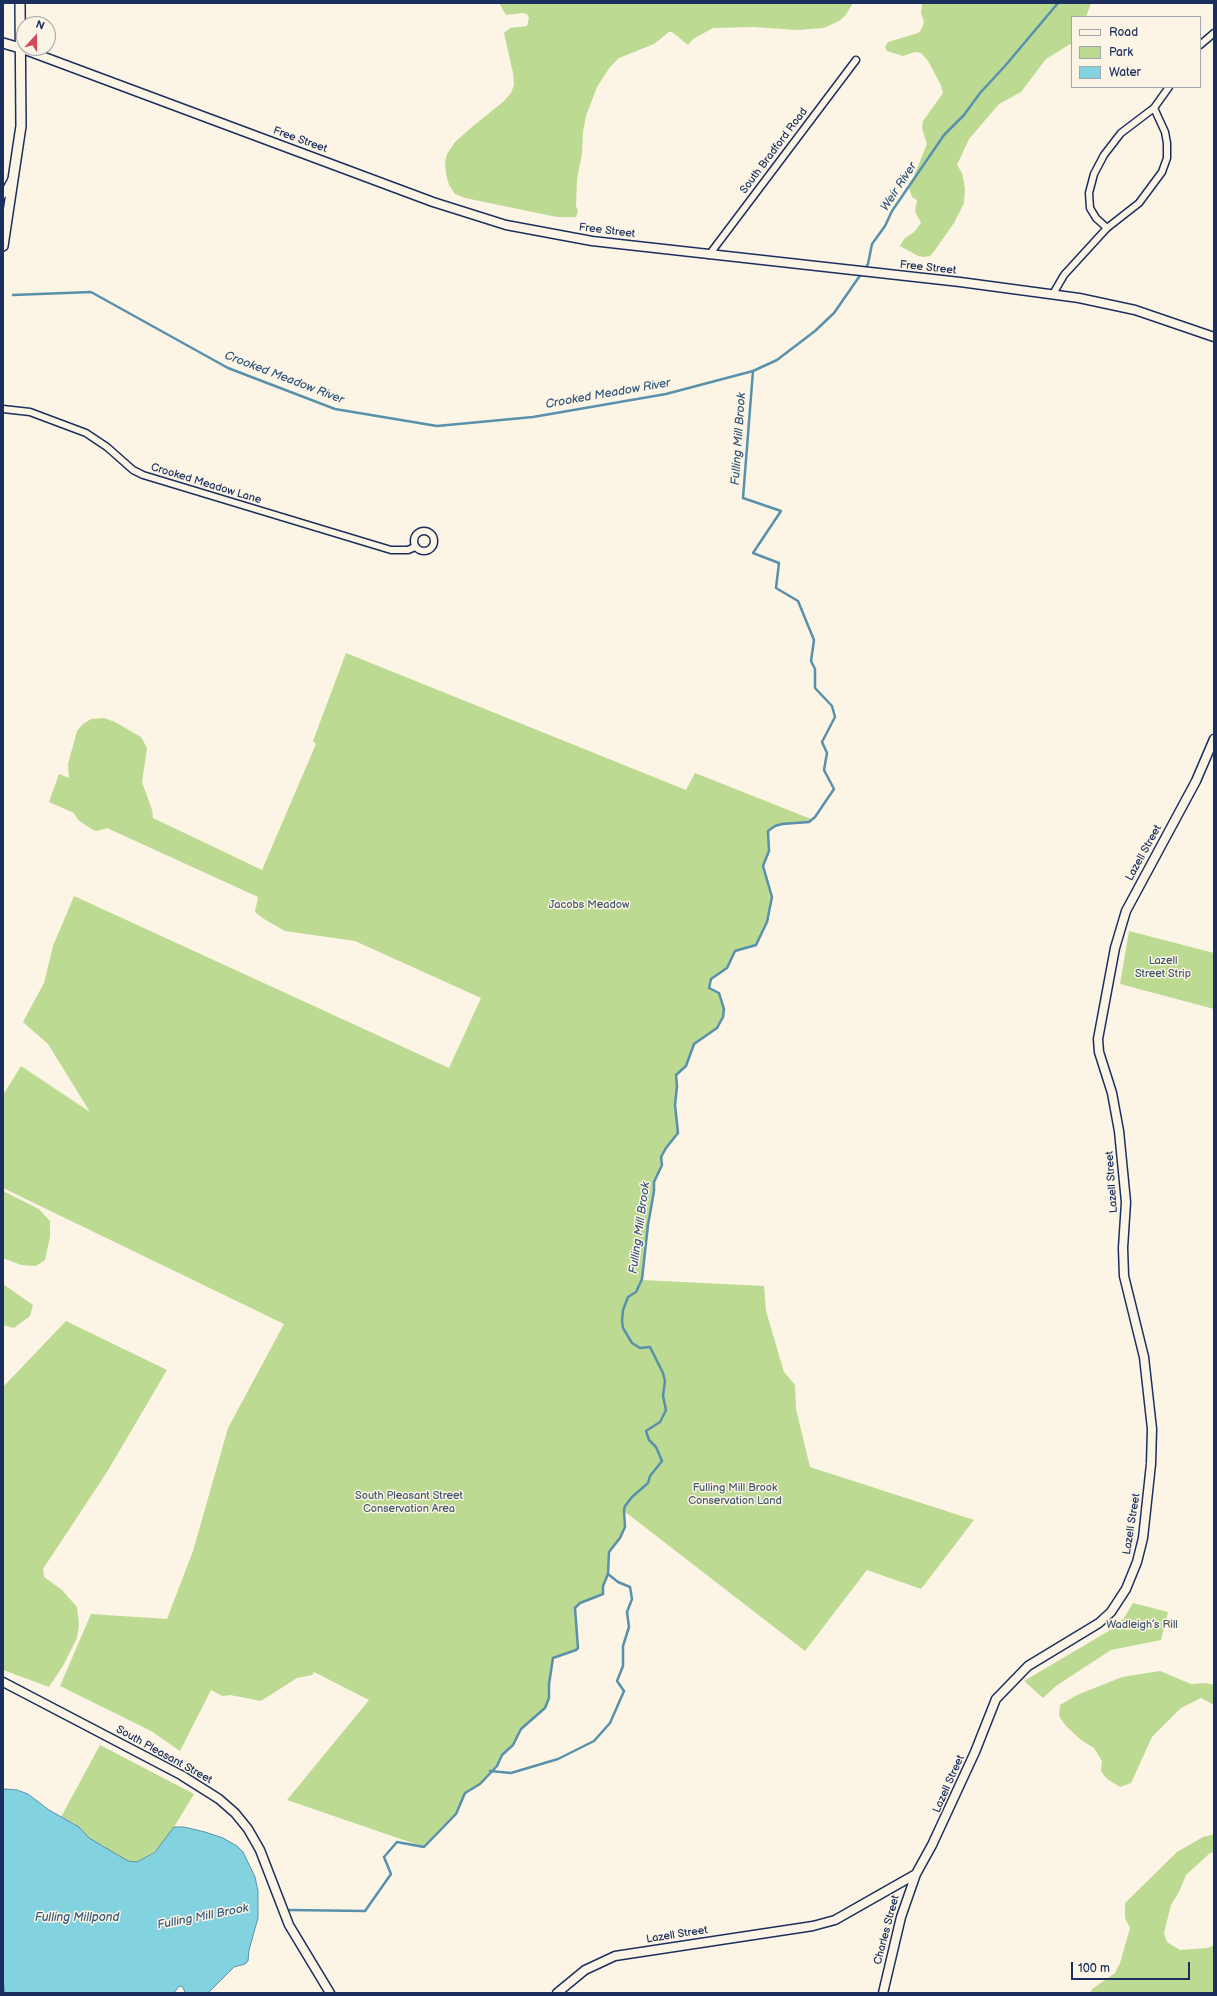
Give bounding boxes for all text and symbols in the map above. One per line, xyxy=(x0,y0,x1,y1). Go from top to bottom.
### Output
north arrow xyxy=(16,16,56,56)
legend xyxy=(1071,16,1201,88)
text: N xyxy=(34,18,46,33)
text: Road xyxy=(1109,25,1138,40)
text: Park xyxy=(1109,45,1133,60)
text: Water xyxy=(1109,65,1141,80)
street label: South Bradford Road xyxy=(737,105,811,197)
street label: Free Street xyxy=(271,124,329,156)
water label: Weir River xyxy=(878,160,920,214)
street label: Free Street xyxy=(578,221,636,241)
street label: Free Street xyxy=(899,258,957,278)
water label: Crooked Meadow River xyxy=(222,349,346,407)
water label: Crooked Meadow River xyxy=(544,376,672,412)
water label: Fulling Mill Brook xyxy=(729,392,749,486)
street label: Crooked Meadow Lane xyxy=(149,461,263,507)
street label: Lazell Street xyxy=(1123,823,1165,883)
park label: Jacobs Meadow xyxy=(549,898,629,912)
park label: Lazell Street Strip xyxy=(1135,954,1191,980)
street label: Lazell Street xyxy=(1103,1151,1121,1213)
water label: Fulling Mill Brook xyxy=(626,1181,654,1275)
park label: Fulling Mill Brook Conservation Land xyxy=(688,1481,782,1507)
park label: South Pleasant Street Conservation Area xyxy=(355,1489,463,1515)
street label: Lazell Street xyxy=(1121,1492,1143,1556)
park label: Wadleigh’s Rill xyxy=(1106,1618,1178,1632)
street label: South Pleasant Street xyxy=(114,1723,214,1787)
street label: Lazell Street xyxy=(930,1753,968,1815)
street label: Charles Street xyxy=(871,1894,903,1966)
water label: Fulling Mill Brook xyxy=(156,1901,250,1933)
water label: Fulling Millpond xyxy=(35,1911,119,1925)
street label: Lazell Street xyxy=(645,1924,709,1946)
scale bar xyxy=(1073,1954,1192,1980)
text: 100 m xyxy=(1078,1961,1110,1976)

